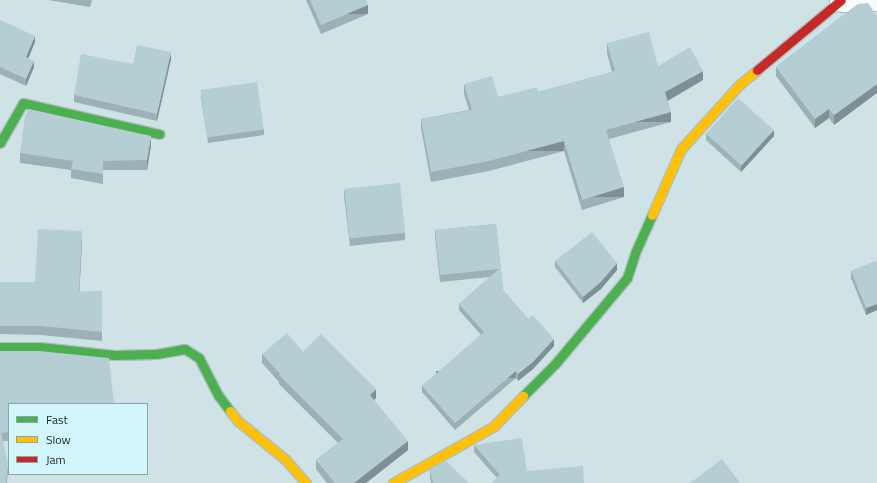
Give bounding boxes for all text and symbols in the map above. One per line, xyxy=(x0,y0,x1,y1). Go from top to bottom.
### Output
legend xyxy=(8,403,148,475)
text: Fast xyxy=(46,410,68,429)
text: Slow xyxy=(46,430,71,449)
text: Jam xyxy=(46,450,66,469)

